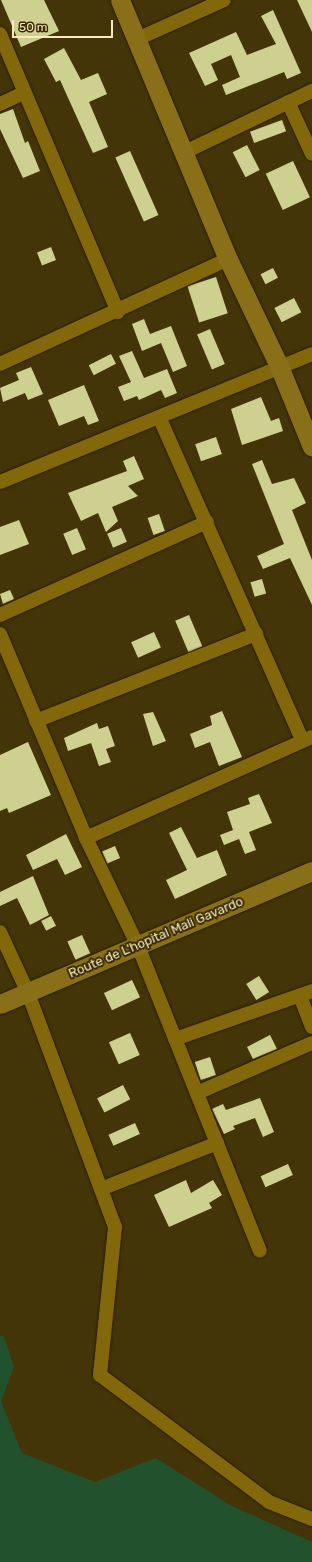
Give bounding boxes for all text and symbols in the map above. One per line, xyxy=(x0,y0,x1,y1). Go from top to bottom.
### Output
scale bar xyxy=(14,12,115,38)
text: 50 m xyxy=(19,20,47,34)
street label: Route de L'hopital Mali Gavardo xyxy=(66,894,246,982)

